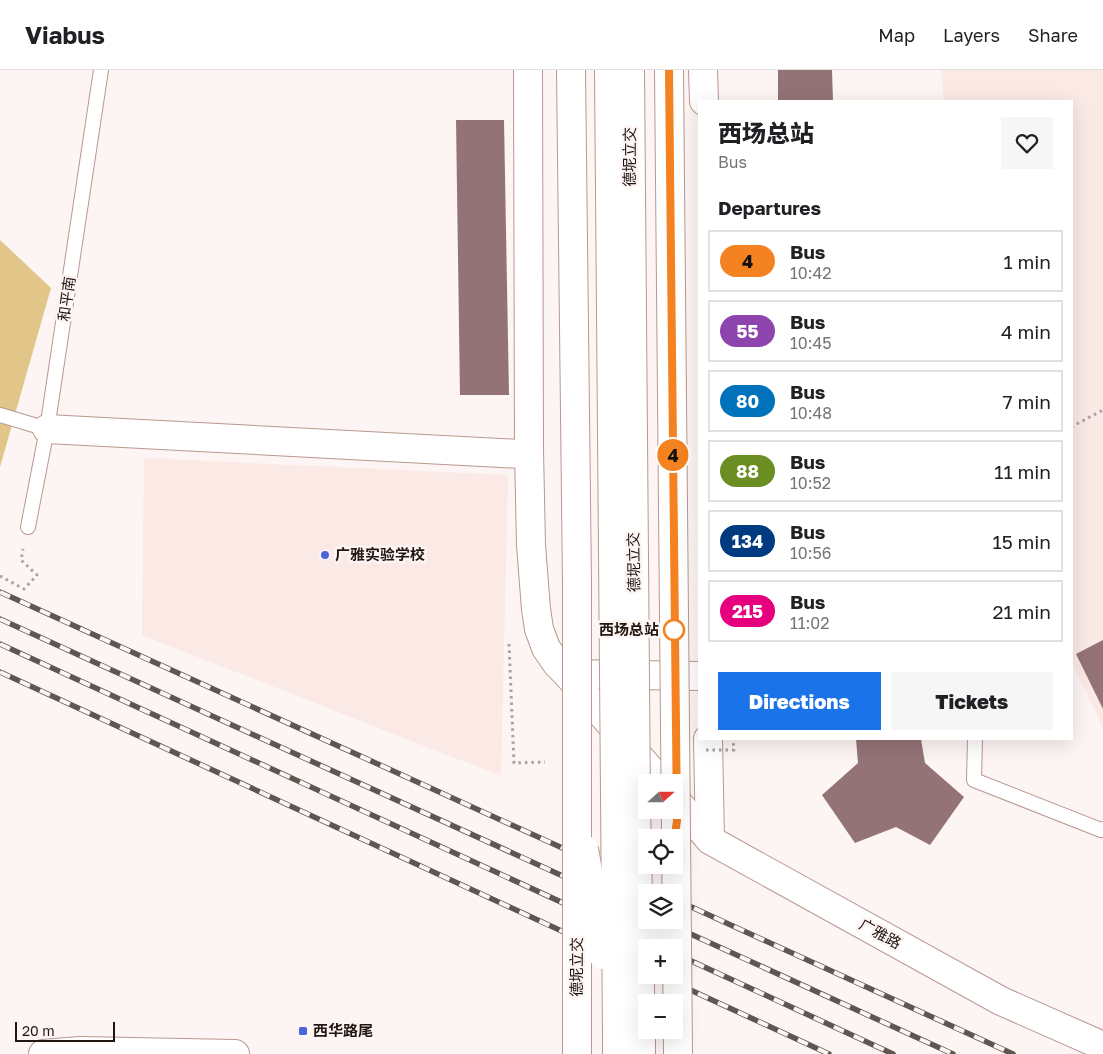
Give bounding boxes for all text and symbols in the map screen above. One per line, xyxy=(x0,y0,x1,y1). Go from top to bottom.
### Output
text: Viabus xyxy=(25,20,105,49)
text: Map xyxy=(878,24,915,46)
text: Layers xyxy=(943,24,1000,46)
text: Share xyxy=(1028,24,1078,46)
button: heart xyxy=(1001,117,1053,169)
text: 西场总站 xyxy=(718,118,814,147)
street label: 德坭立交 xyxy=(620,127,638,187)
text: Bus xyxy=(718,152,747,172)
text: Departures xyxy=(718,196,821,219)
text: Bus xyxy=(790,240,825,263)
text: 4 xyxy=(742,250,753,272)
text: 1 min xyxy=(1003,250,1051,273)
text: 10:42 xyxy=(790,263,832,283)
street label: 和平南 xyxy=(54,275,78,322)
text: Bus xyxy=(790,310,825,333)
text: 55 xyxy=(737,320,758,342)
text: 4 min xyxy=(1001,320,1051,343)
text: 10:45 xyxy=(790,333,832,353)
text: Bus xyxy=(790,380,825,403)
text: 80 xyxy=(736,390,759,412)
text: 7 min xyxy=(1003,390,1051,413)
text: 10:48 xyxy=(790,403,832,423)
line badge: 4 xyxy=(657,439,689,471)
text: 4 xyxy=(667,444,679,466)
text: Bus xyxy=(790,450,825,473)
text: 88 xyxy=(736,460,759,482)
text: 11 min xyxy=(994,460,1051,483)
text: 10:52 xyxy=(790,473,831,493)
text: Bus xyxy=(790,520,825,543)
text: 134 xyxy=(732,530,763,552)
text: 15 min xyxy=(992,530,1051,553)
street label: 德坭立交 xyxy=(623,532,643,592)
text: 10:56 xyxy=(790,543,831,563)
place label: 广雅实验学校 xyxy=(335,545,425,563)
marker: 广雅实验学校 xyxy=(319,549,331,561)
text: Bus xyxy=(790,590,825,613)
text: 215 xyxy=(732,600,763,622)
text: 21 min xyxy=(992,600,1051,623)
text: 11:02 xyxy=(790,613,830,633)
marker: 西场总站 xyxy=(663,619,685,641)
place label: 西场总站 xyxy=(599,620,659,638)
button: Directions xyxy=(718,672,881,730)
button: Tickets xyxy=(891,672,1053,730)
north arrow xyxy=(638,774,682,819)
map controls xyxy=(638,774,683,1039)
button: locate xyxy=(638,829,683,874)
button: layers xyxy=(638,884,683,929)
street label: 广雅路 xyxy=(856,914,905,952)
street label: 德坭立交 xyxy=(567,937,585,997)
button: + xyxy=(638,939,683,984)
button: − xyxy=(638,994,683,1039)
scale bar xyxy=(15,1019,115,1042)
place label: 西华路尾 xyxy=(313,1021,373,1039)
text: 20 m xyxy=(22,1022,55,1039)
marker: 西华路尾 xyxy=(297,1025,309,1037)

